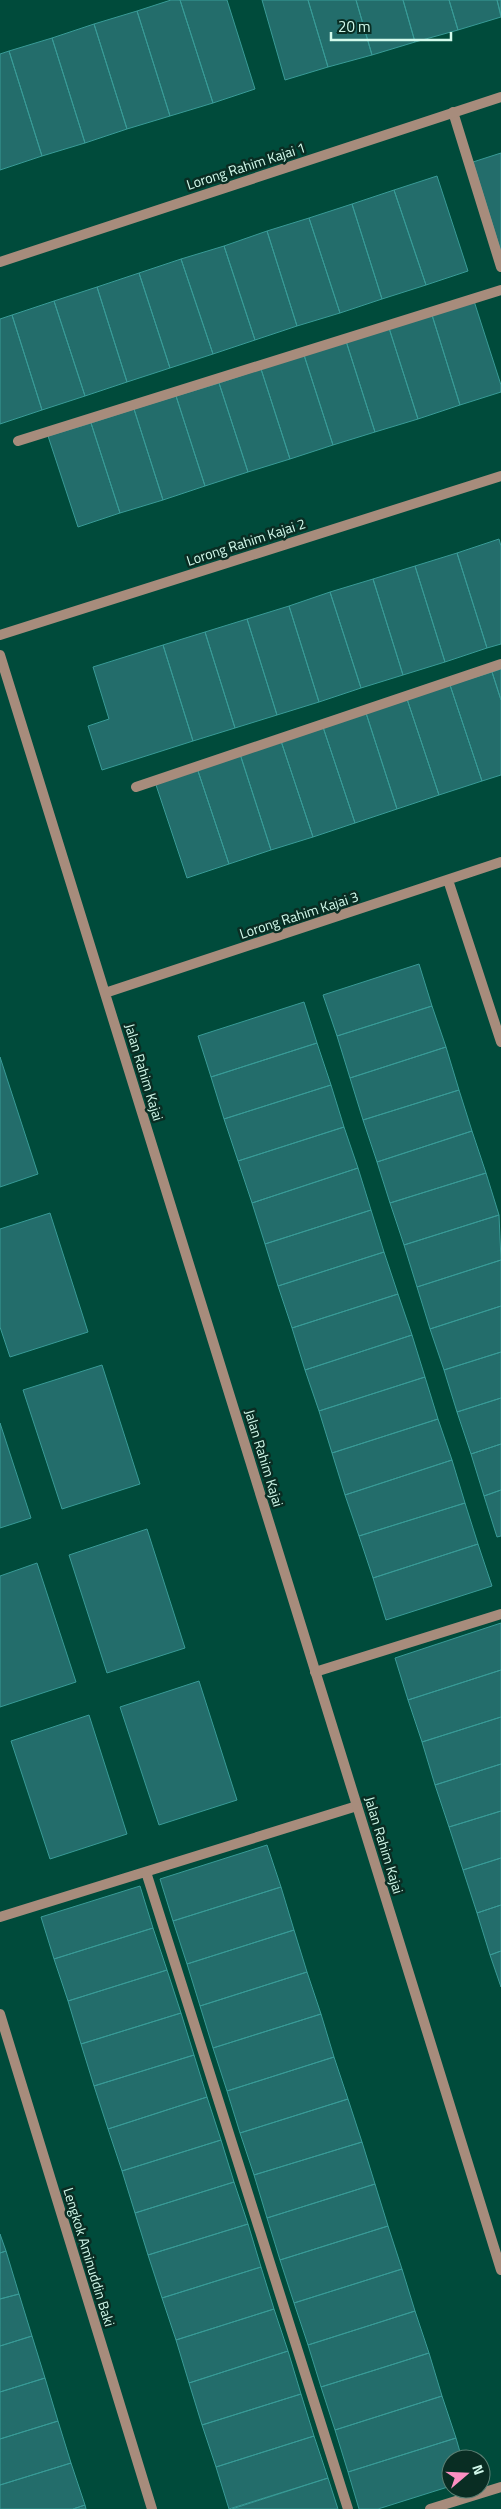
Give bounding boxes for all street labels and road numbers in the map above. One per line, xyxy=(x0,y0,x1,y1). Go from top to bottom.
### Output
street label: Lorong Rahim Kajai 1 xyxy=(184,136,308,195)
street label: Lorong Rahim Kajai 2 xyxy=(184,512,308,571)
street label: Lorong Rahim Kajai 3 xyxy=(237,885,361,944)
street label: Jalan Rahim Kajai xyxy=(120,1020,169,1123)
street label: Jalan Rahim Kajai xyxy=(240,1406,289,1509)
street label: Jalan Rahim Kajai xyxy=(360,1793,409,1896)
street label: Lengkok Aminuddin Baki xyxy=(58,2185,121,2329)

